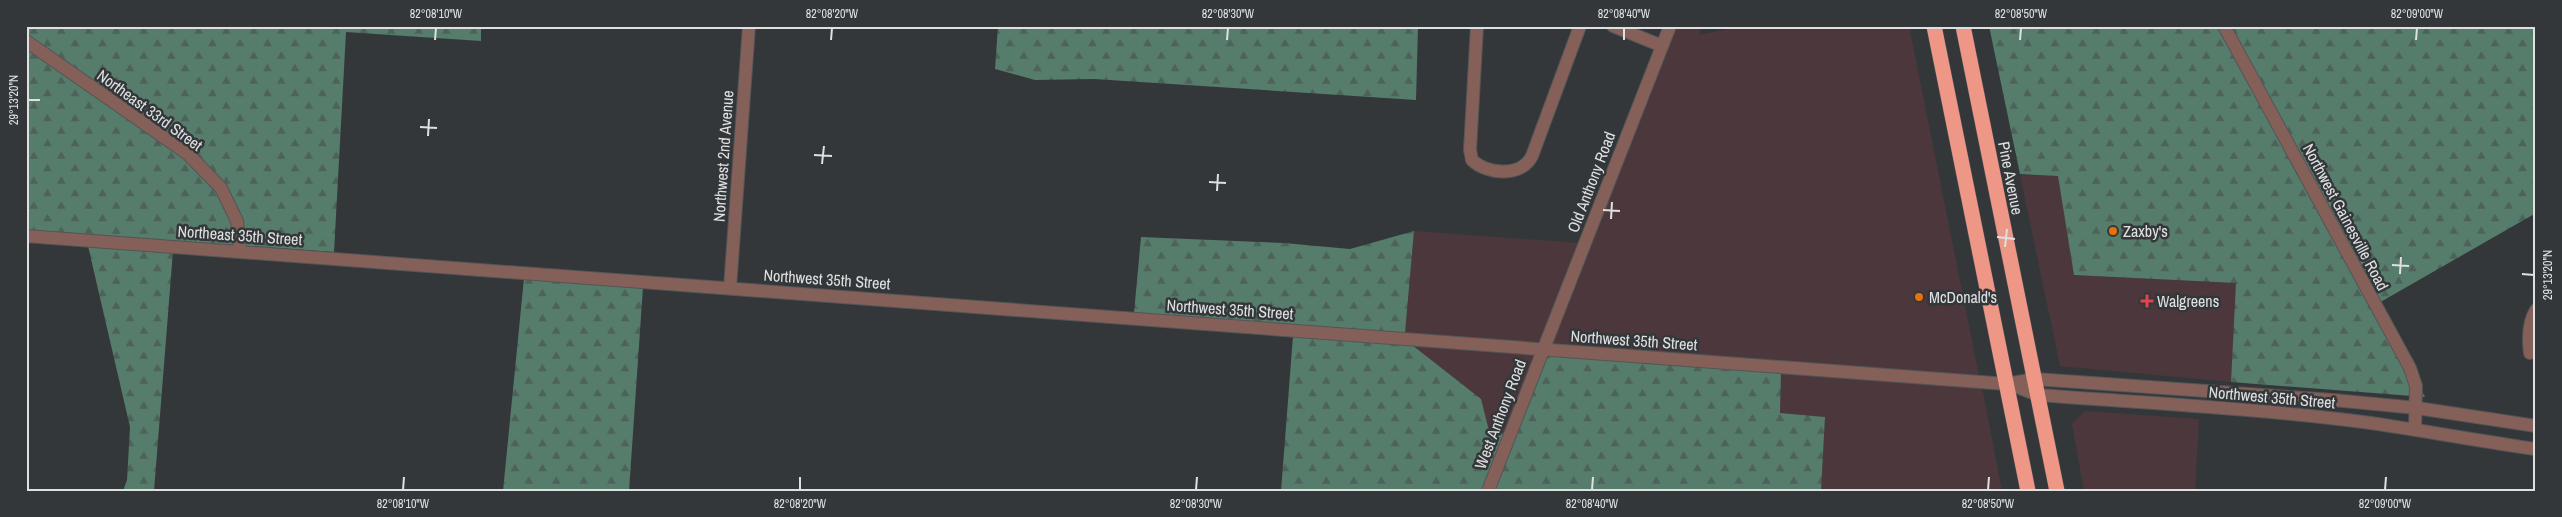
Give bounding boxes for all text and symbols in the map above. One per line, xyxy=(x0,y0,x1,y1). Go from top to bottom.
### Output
text: 82°08'10"W xyxy=(410,6,463,22)
text: 82°08'20"W xyxy=(806,6,859,22)
text: 82°08'30"W xyxy=(1202,6,1255,22)
text: 82°08'40"W xyxy=(1598,6,1651,22)
text: 82°08'50"W xyxy=(1995,6,2048,22)
text: 82°09'00"W xyxy=(2391,6,2444,22)
street label: Northeast 33rd Street xyxy=(93,64,207,156)
text: 29°13'20"N xyxy=(6,75,22,125)
street label: Northwest 2nd Avenue xyxy=(707,89,739,223)
street label: Old Anthony Road xyxy=(1562,128,1620,236)
street label: Pine Avenue xyxy=(1993,139,2029,217)
street label: Northwest Gainesville Road xyxy=(2298,140,2394,294)
street label: Northeast 35th Street xyxy=(177,220,303,250)
place label: Zaxby's xyxy=(2123,220,2168,242)
marker: Zaxby's xyxy=(2107,225,2119,237)
text: 29°13'20"N xyxy=(2540,250,2556,300)
street label: Northwest 35th Street xyxy=(763,264,891,294)
place label: McDonald's xyxy=(1929,286,1997,308)
place label: Walgreens xyxy=(2157,290,2219,312)
marker: McDonald's xyxy=(1913,291,1925,303)
street label: Northwest 35th Street xyxy=(1166,294,1294,324)
marker: Walgreens xyxy=(2141,295,2153,307)
street label: Northwest 35th Street xyxy=(1570,325,1698,355)
street label: West Anthony Road xyxy=(1469,356,1531,472)
street label: Northwest 35th Street xyxy=(2208,381,2337,414)
text: 82°08'10"W xyxy=(377,496,430,512)
text: 82°08'20"W xyxy=(774,496,827,512)
text: 82°08'30"W xyxy=(1170,496,1223,512)
text: 82°08'40"W xyxy=(1566,496,1619,512)
text: 82°08'50"W xyxy=(1962,496,2015,512)
text: 82°09'00"W xyxy=(2359,496,2412,512)

